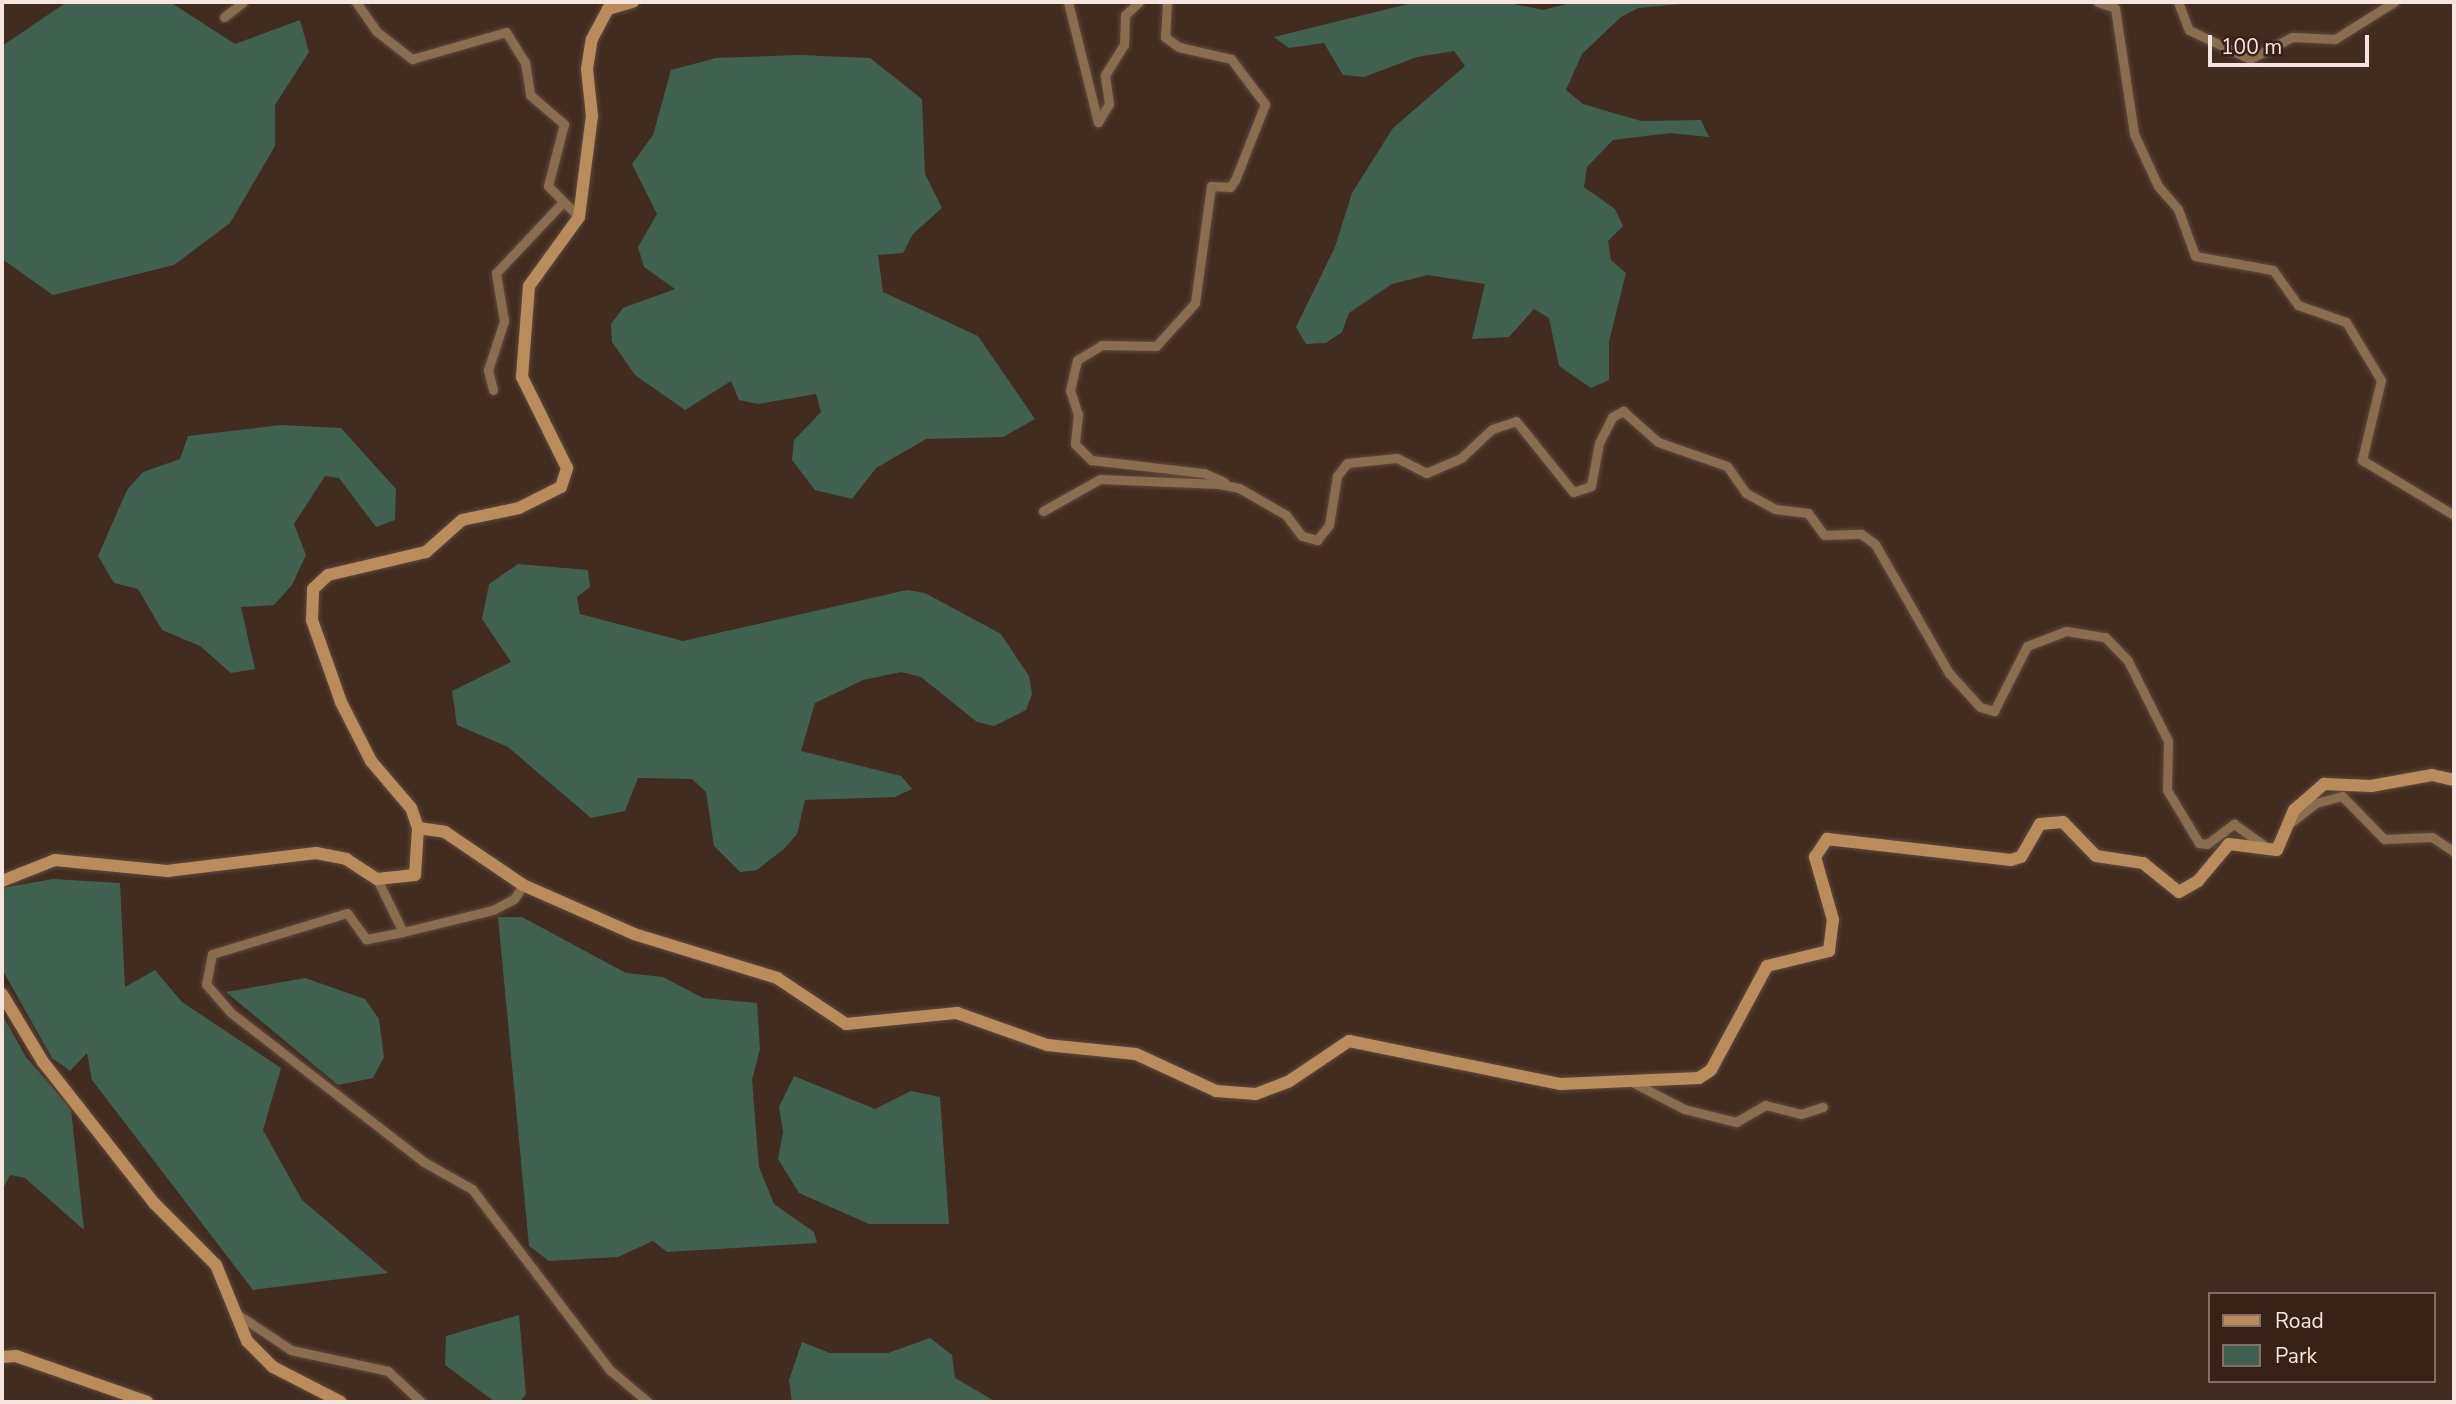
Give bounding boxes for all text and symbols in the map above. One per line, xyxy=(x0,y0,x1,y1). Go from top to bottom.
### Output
scale bar xyxy=(2211,21,2372,65)
text: 100 m xyxy=(2221,33,2282,61)
legend xyxy=(2208,1292,2435,1383)
text: Road xyxy=(2275,1307,2324,1335)
text: Park xyxy=(2275,1342,2317,1370)

